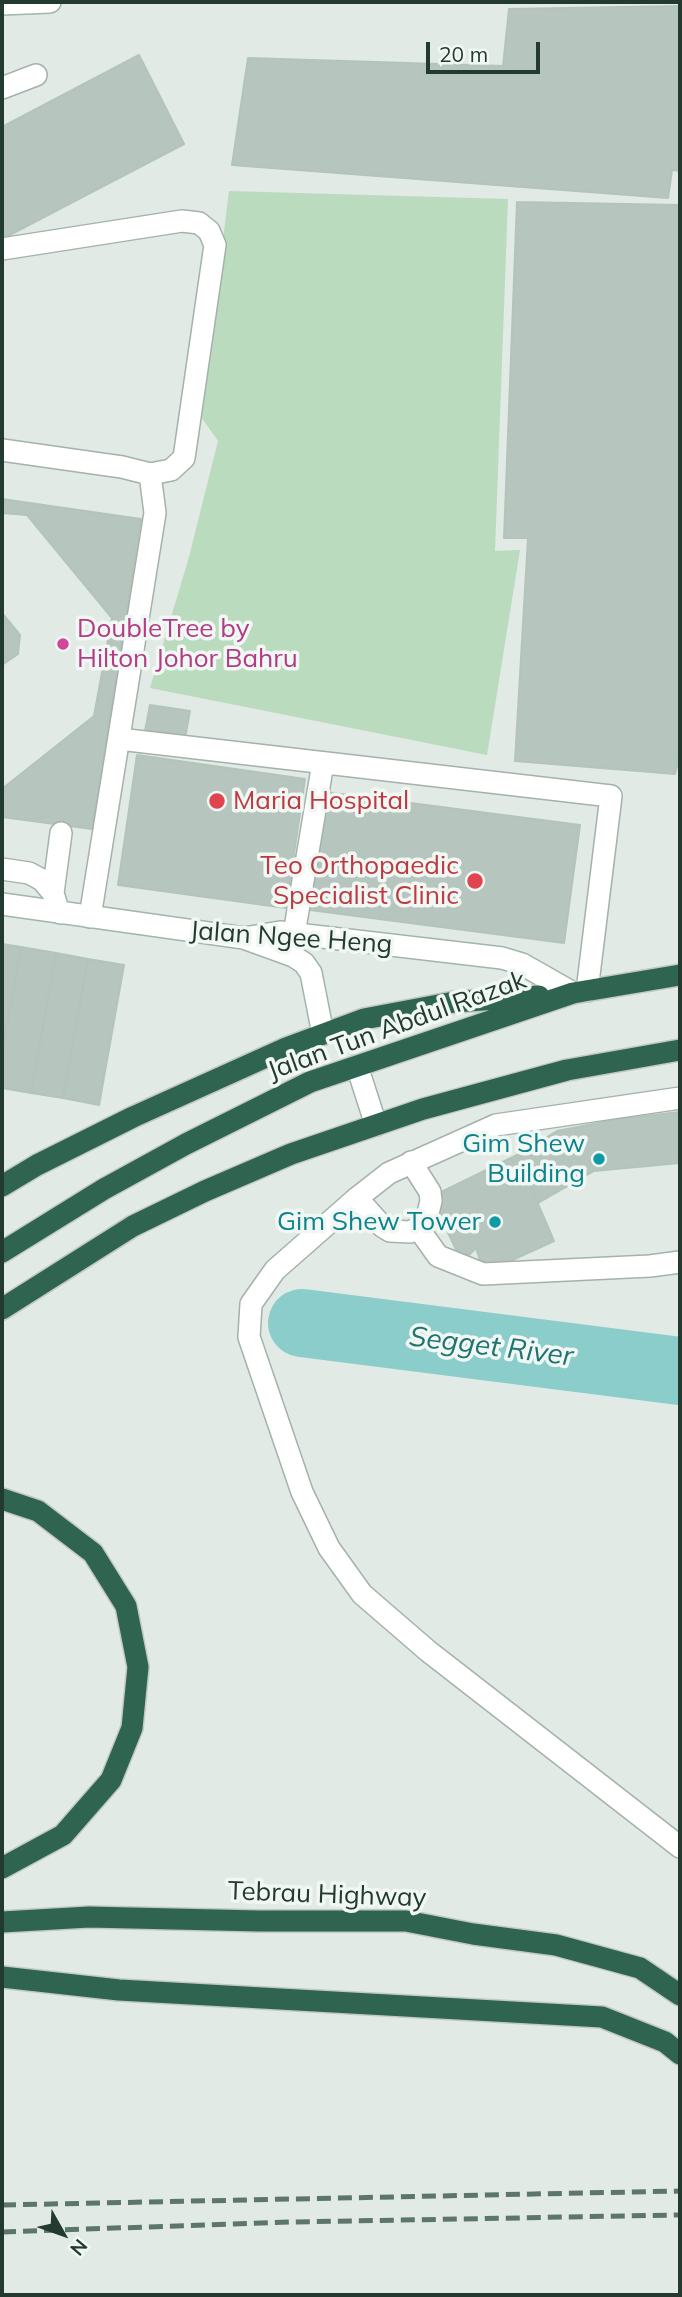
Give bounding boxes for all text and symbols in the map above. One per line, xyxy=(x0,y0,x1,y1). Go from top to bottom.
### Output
scale bar xyxy=(430,28,544,72)
text: 20 m xyxy=(439,41,488,67)
place label: DoubleTree by Hilton Johor Bahru xyxy=(77,613,298,674)
marker: DoubleTree by Hilton Johor Bahru xyxy=(55,636,71,652)
place label: Maria Hospital xyxy=(233,785,409,817)
marker: Maria Hospital xyxy=(207,791,227,811)
place label: Teo Orthopaedic Specialist Clinic xyxy=(260,850,459,912)
marker: Teo Orthopaedic Specialist Clinic xyxy=(465,871,485,891)
street label: Jalan Ngee Heng xyxy=(189,915,393,961)
street label: Jalan Tun Abdul Razak xyxy=(263,965,531,1087)
place label: Gim Shew Building xyxy=(462,1128,585,1190)
marker: Gim Shew Building xyxy=(591,1151,607,1167)
place label: Gim Shew Tower xyxy=(277,1206,481,1238)
marker: Gim Shew Tower xyxy=(487,1214,503,1230)
water label: Segget River xyxy=(407,1320,575,1374)
street label: Tebrau Highway xyxy=(227,1876,427,1914)
north arrow xyxy=(28,2199,98,2269)
text: N xyxy=(65,2234,93,2261)

